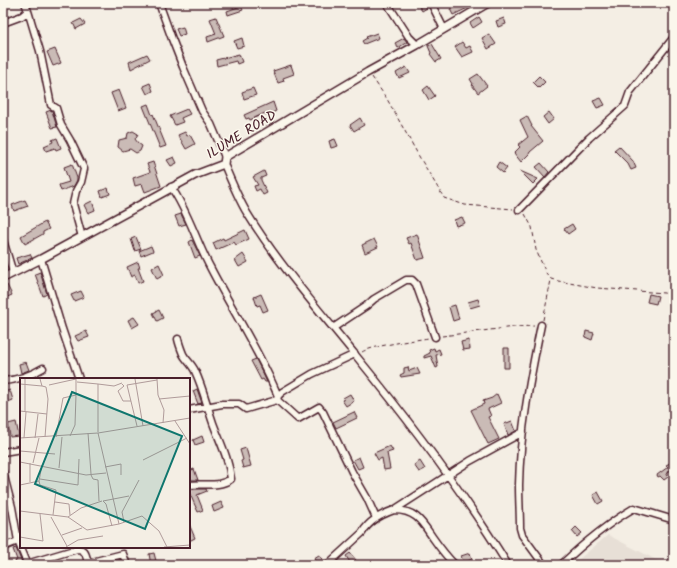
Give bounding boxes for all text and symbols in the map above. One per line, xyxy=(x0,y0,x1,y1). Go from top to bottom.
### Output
street label: ILUME ROAD xyxy=(202,104,281,165)
inset map xyxy=(20,378,190,548)

